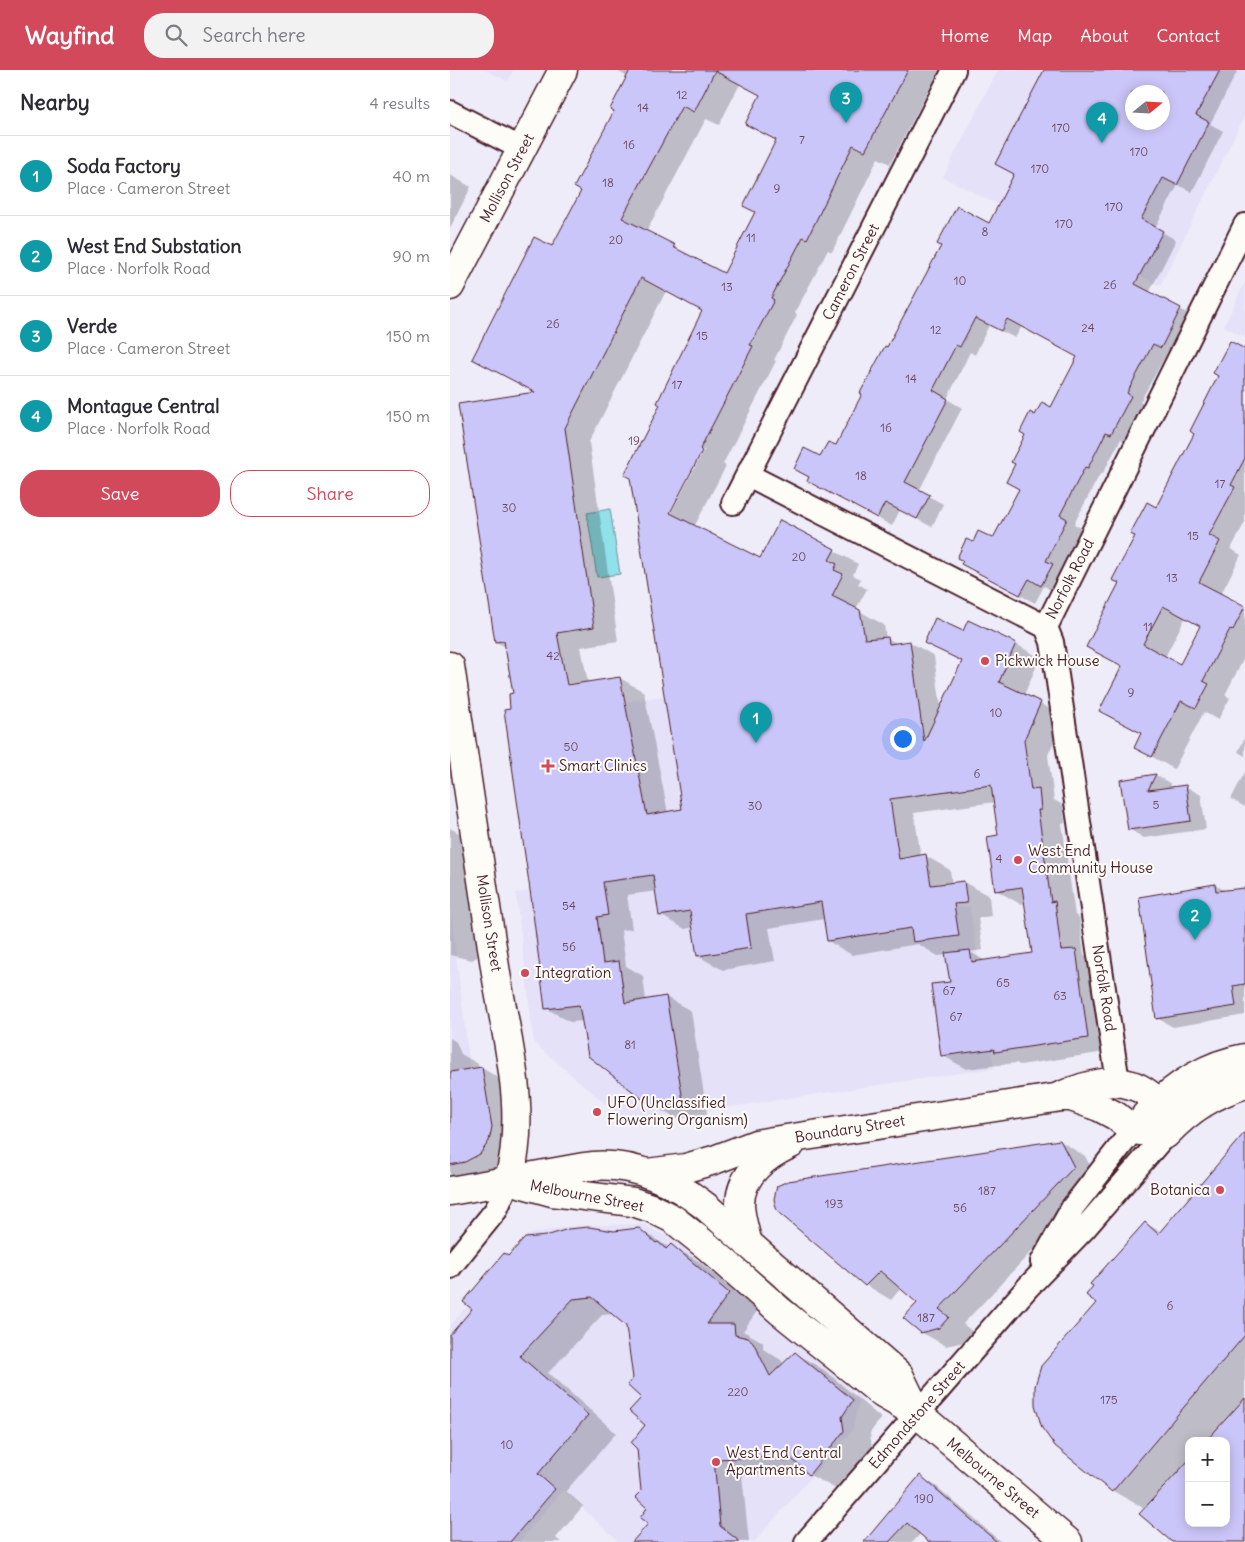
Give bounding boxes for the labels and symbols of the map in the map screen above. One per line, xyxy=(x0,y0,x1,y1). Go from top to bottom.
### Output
pin: 3 xyxy=(830,82,862,123)
north arrow xyxy=(1125,85,1170,130)
house number: 12 xyxy=(676,87,688,102)
house number: 14 xyxy=(637,100,649,115)
pin: 4 xyxy=(1086,102,1118,143)
house number: 170 xyxy=(1052,120,1070,135)
street label: Mollison Street xyxy=(475,130,538,226)
house number: 7 xyxy=(799,132,805,147)
house number: 16 xyxy=(623,137,635,152)
house number: 170 xyxy=(1130,144,1148,159)
house number: 170 xyxy=(1031,161,1049,176)
house number: 18 xyxy=(602,175,614,190)
house number: 9 xyxy=(774,181,781,196)
house number: 170 xyxy=(1105,199,1123,214)
house number: 170 xyxy=(1055,216,1073,231)
street label: Cameron Street xyxy=(818,220,883,323)
house number: 8 xyxy=(982,224,989,239)
house number: 11 xyxy=(746,230,756,245)
house number: 20 xyxy=(609,232,623,247)
house number: 10 xyxy=(954,273,966,288)
house number: 26 xyxy=(1103,277,1117,292)
house number: 13 xyxy=(721,279,733,294)
house number: 26 xyxy=(546,316,560,331)
house number: 24 xyxy=(1081,320,1095,335)
house number: 12 xyxy=(930,322,942,337)
house number: 15 xyxy=(696,328,708,343)
house number: 14 xyxy=(905,371,917,386)
house number: 17 xyxy=(672,377,682,392)
house number: 16 xyxy=(880,420,892,435)
house number: 19 xyxy=(628,433,640,448)
house number: 18 xyxy=(855,468,867,483)
house number: 17 xyxy=(1215,476,1225,491)
house number: 30 xyxy=(502,500,516,515)
house number: 15 xyxy=(1187,528,1199,543)
street label: Norfolk Road xyxy=(1041,535,1098,622)
house number: 20 xyxy=(792,549,806,564)
house number: 13 xyxy=(1166,570,1178,585)
house number: 11 xyxy=(1143,619,1153,634)
house number: 42 xyxy=(546,648,560,663)
place label: Pickwick House xyxy=(995,651,1100,670)
marker: Pickwick House xyxy=(979,655,991,667)
house number: 9 xyxy=(1128,685,1135,700)
pin: 1 xyxy=(740,702,772,743)
house number: 10 xyxy=(990,705,1002,720)
your location xyxy=(890,726,916,752)
house number: 50 xyxy=(564,739,579,754)
place label: Smart Clinics xyxy=(559,756,647,775)
marker: Smart Clinics xyxy=(541,759,555,773)
house number: 6 xyxy=(974,766,981,781)
house number: 5 xyxy=(1153,797,1160,812)
house number: 30 xyxy=(748,798,762,813)
place label: West End Community House xyxy=(1028,841,1153,877)
house number: 4 xyxy=(996,851,1003,866)
marker: West End Community House xyxy=(1012,854,1024,866)
street label: Mollison Street xyxy=(472,873,507,973)
house number: 54 xyxy=(562,898,576,913)
pin: 2 xyxy=(1179,899,1211,940)
house number: 56 xyxy=(562,939,576,954)
street label: Norfolk Road xyxy=(1088,943,1121,1033)
place label: Integration xyxy=(535,963,612,982)
marker: Integration xyxy=(519,967,531,979)
house number: 65 xyxy=(996,975,1010,990)
house number: 67 xyxy=(943,983,956,998)
house number: 63 xyxy=(1053,988,1067,1003)
house number: 67 xyxy=(950,1009,963,1024)
house number: 81 xyxy=(624,1037,636,1052)
place label: UFO (Unclassified Flowering Organism) xyxy=(607,1093,748,1129)
marker: UFO (Unclassified Flowering Organism) xyxy=(591,1106,603,1118)
street label: Boundary Street xyxy=(793,1110,906,1147)
street label: Melbourne Street xyxy=(529,1175,646,1216)
place label: Botanica xyxy=(1150,1180,1210,1199)
house number: 187 xyxy=(978,1183,996,1198)
marker: Botanica xyxy=(1214,1184,1226,1196)
house number: 193 xyxy=(825,1196,843,1211)
house number: 56 xyxy=(953,1200,967,1215)
house number: 6 xyxy=(1167,1298,1174,1313)
house number: 187 xyxy=(917,1310,935,1325)
street label: Edmondstone Street xyxy=(864,1357,969,1473)
house number: 220 xyxy=(727,1384,749,1399)
house number: 175 xyxy=(1100,1392,1118,1407)
street label: Melbourne Street xyxy=(943,1433,1044,1522)
house number: 10 xyxy=(501,1437,513,1452)
place label: West End Central Apartments xyxy=(726,1443,841,1479)
marker: West End Central Apartments xyxy=(710,1456,722,1468)
house number: 190 xyxy=(914,1491,934,1506)

